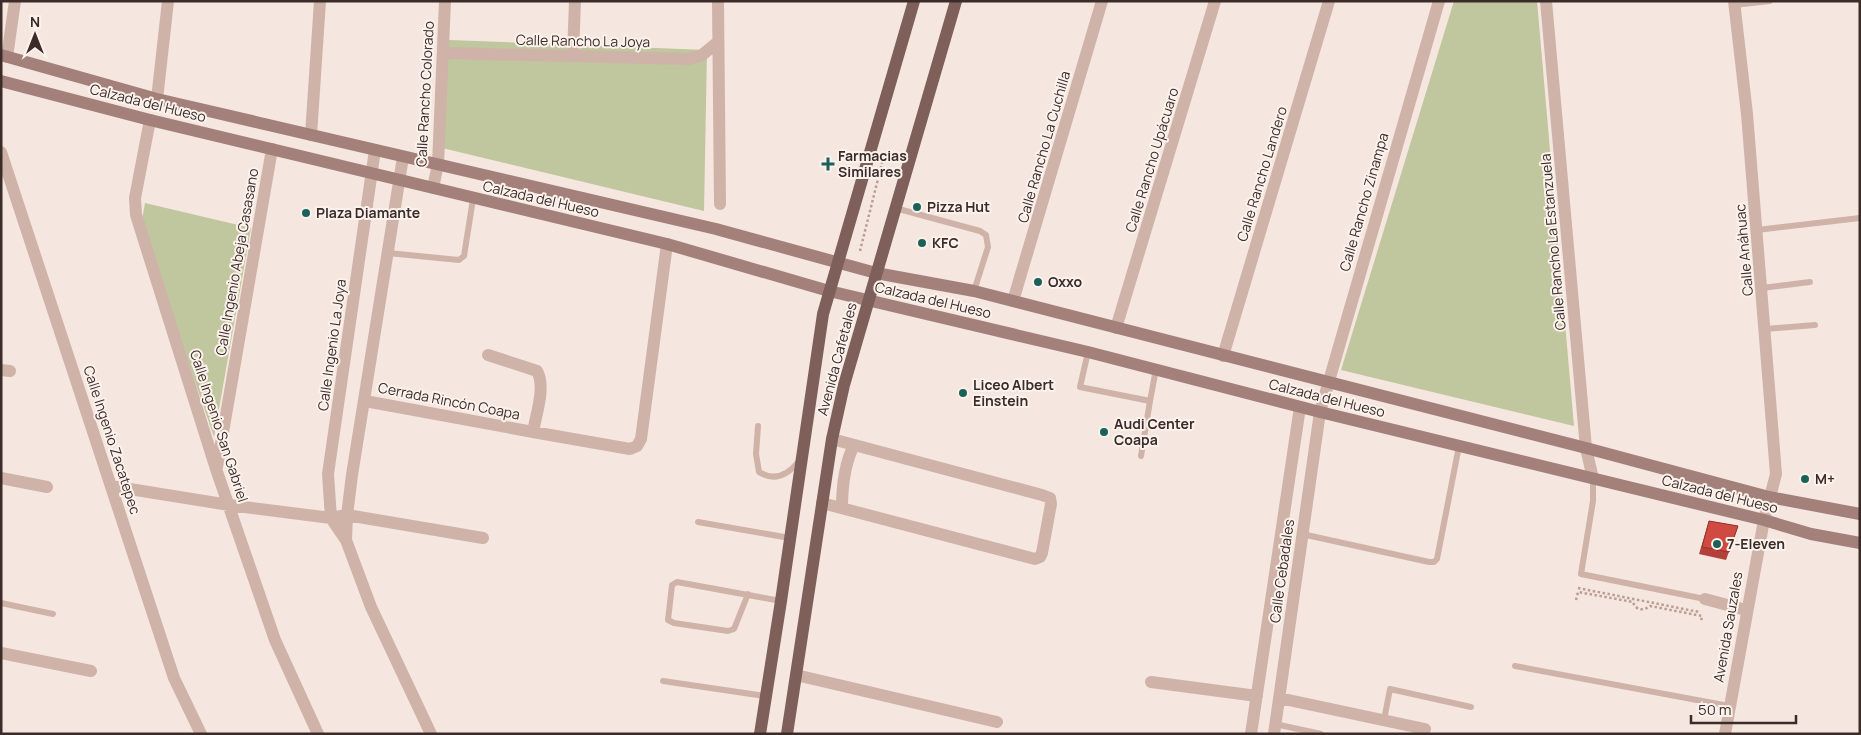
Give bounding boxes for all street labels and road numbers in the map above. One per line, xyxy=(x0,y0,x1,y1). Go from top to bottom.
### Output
street label: Calle Rancho Colorado xyxy=(411,20,438,168)
street label: Calle Rancho La Joya xyxy=(516,30,650,51)
street label: Calle Rancho La Cuchilla xyxy=(1013,69,1074,225)
street label: Calzada del Hueso xyxy=(88,79,208,126)
street label: Calle Rancho Upácuaro xyxy=(1120,85,1183,234)
street label: Calle Rancho Landero xyxy=(1232,104,1291,244)
street label: Calle Rancho Zinampa xyxy=(1335,130,1392,273)
street label: Calle Rancho La Estanzuela xyxy=(1535,153,1570,331)
street label: Calle Ingenio Abeja Casasano xyxy=(211,167,262,357)
street label: Calzada del Hueso xyxy=(481,176,601,221)
street label: Calle Anáhuac xyxy=(1730,203,1757,297)
street label: Calzada del Hueso xyxy=(873,277,993,322)
street label: Calle Ingenio La Joya xyxy=(313,278,350,412)
street label: Avenida Cafetales xyxy=(812,300,861,418)
street label: Calle Ingenio San Gabriel xyxy=(186,347,253,504)
street label: Calle Ingenio Zacatepec xyxy=(79,363,146,517)
street label: Calzada del Hueso xyxy=(1267,374,1387,421)
street label: Cerrada Rincón Coapa xyxy=(377,377,522,424)
street label: Calzada del Hueso xyxy=(1660,470,1780,517)
street label: Calle Cebadales xyxy=(1265,518,1298,624)
street label: Avenida Sauzales xyxy=(1708,570,1747,684)

